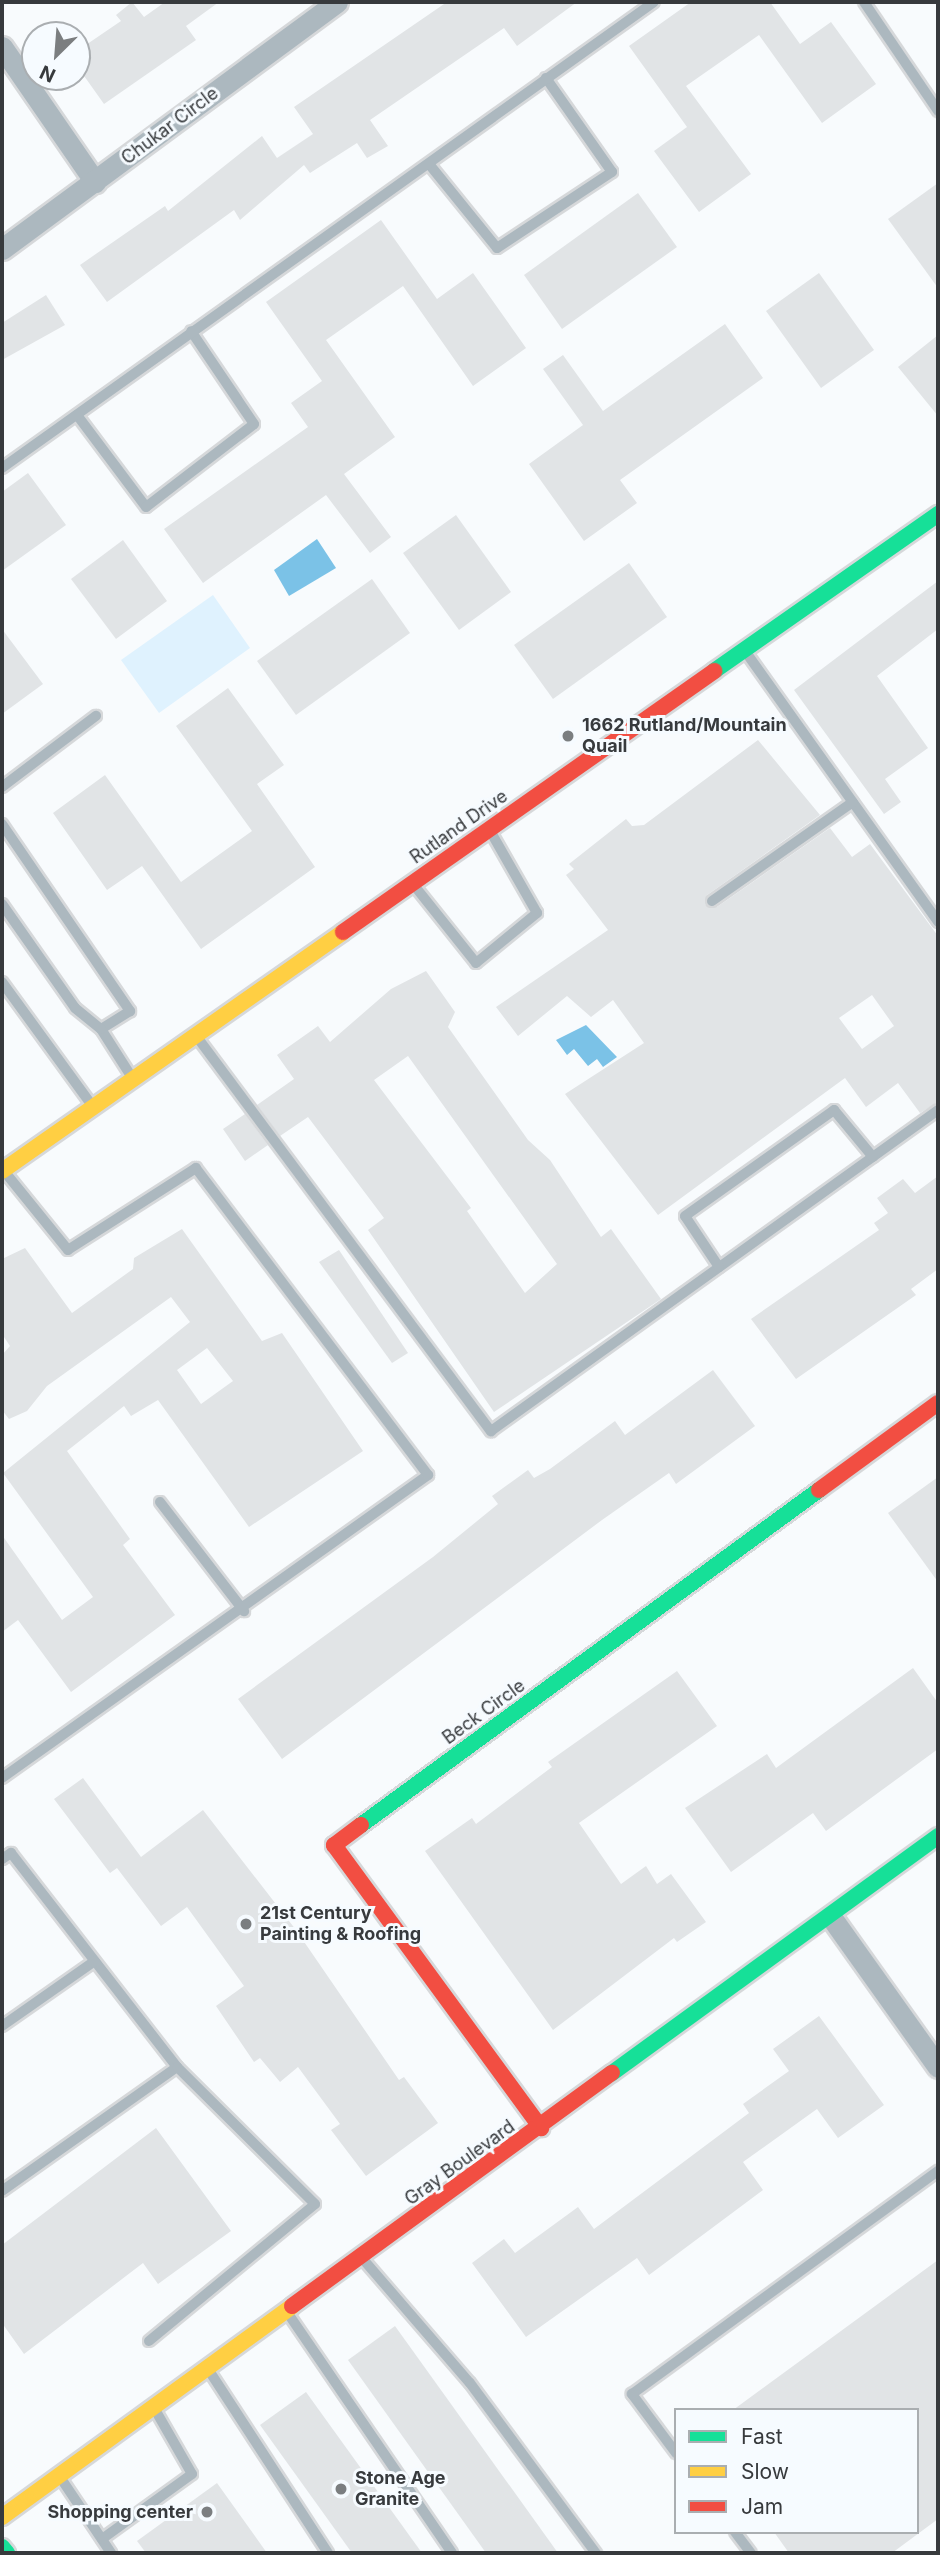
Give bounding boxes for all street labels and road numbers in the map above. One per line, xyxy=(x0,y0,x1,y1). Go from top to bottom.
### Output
street label: Chukar Circle xyxy=(117,83,223,169)
street label: Rutland Drive xyxy=(406,785,512,869)
street label: Beck Circle xyxy=(439,1675,529,1749)
street label: Gray Boulevard xyxy=(401,2116,519,2210)

